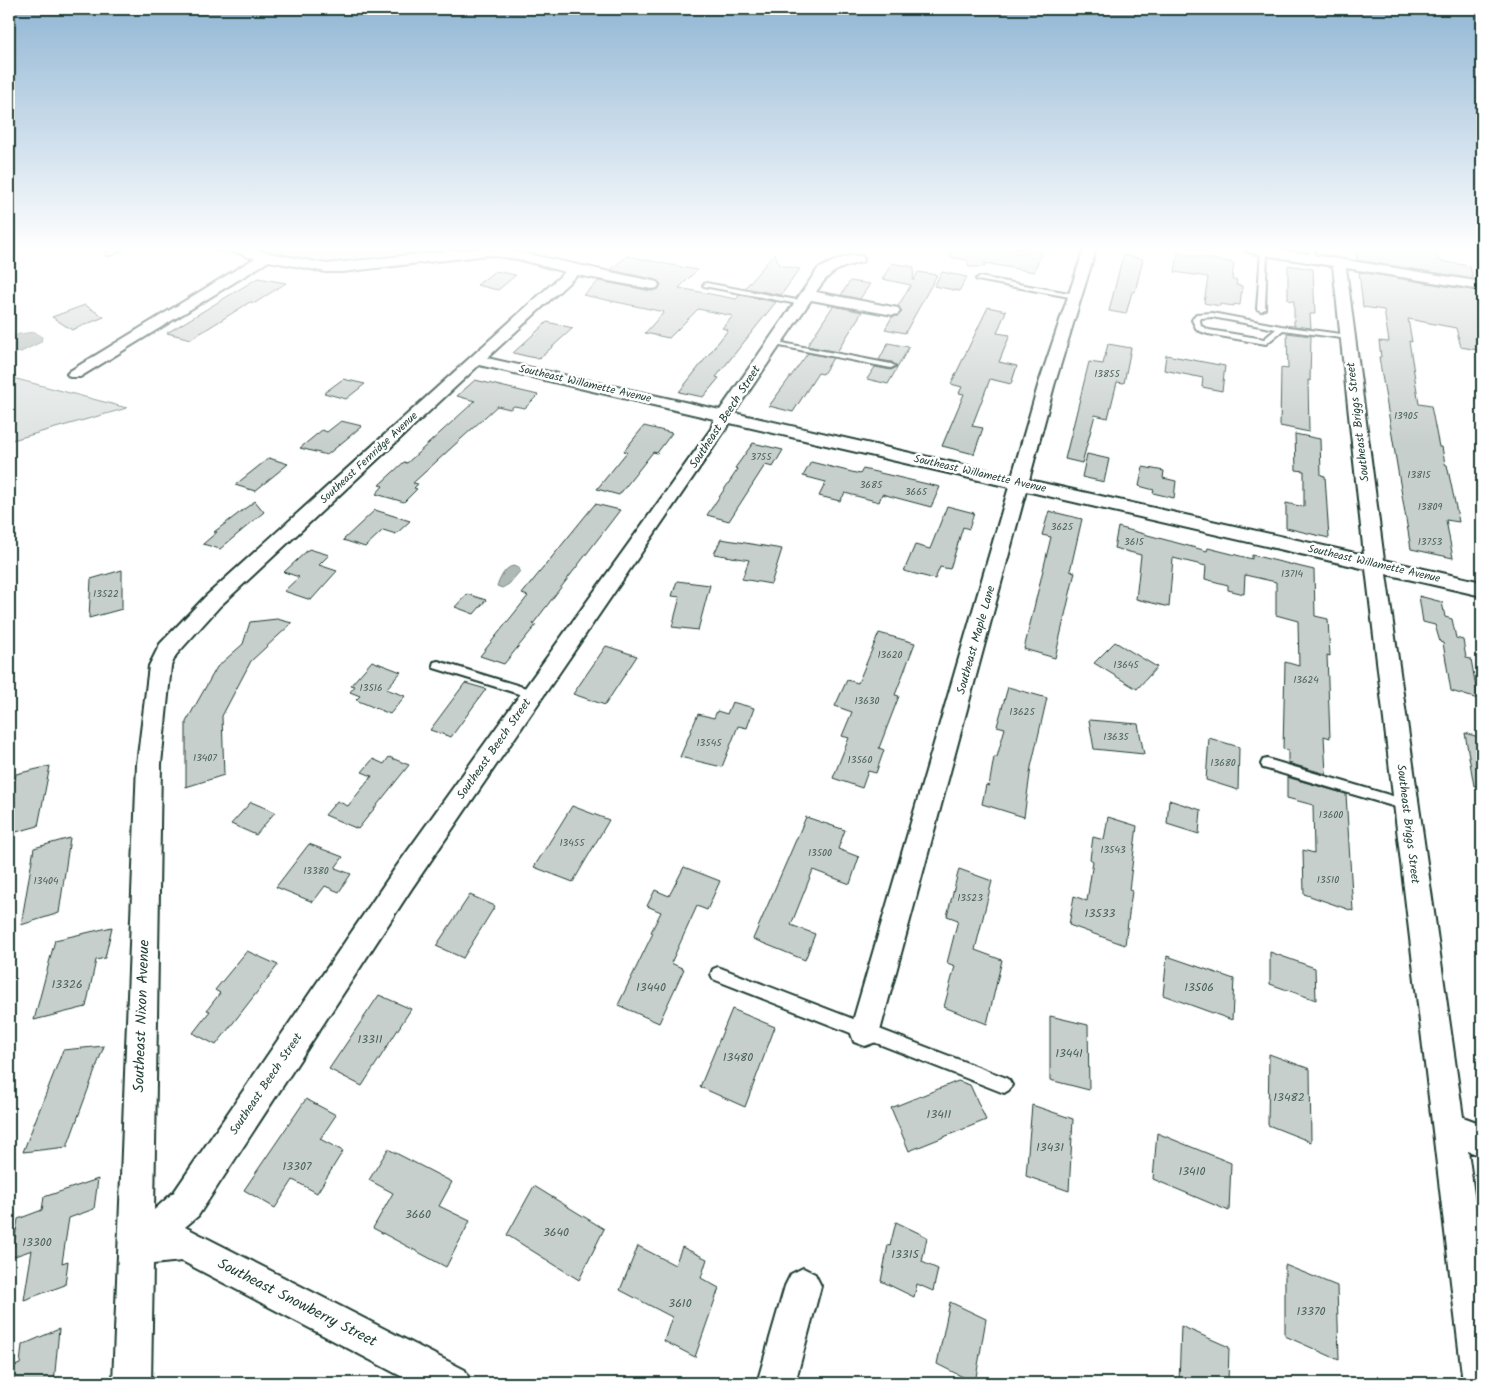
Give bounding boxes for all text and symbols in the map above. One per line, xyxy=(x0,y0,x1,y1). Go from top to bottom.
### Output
street label: Southeast Willamette Avenue xyxy=(517,360,653,408)
street label: Southeast Beech Street xyxy=(684,361,766,472)
street label: Southeast Briggs Street xyxy=(1341,361,1375,483)
house number: 13855 xyxy=(1094,366,1120,382)
street label: Southeast Fernridge Avenue xyxy=(316,408,422,508)
house number: 13905 xyxy=(1394,408,1419,424)
house number: 3755 xyxy=(750,449,772,465)
street label: Southeast Willamette Avenue xyxy=(912,450,1048,498)
house number: 13815 xyxy=(1407,467,1431,483)
house number: 3685 xyxy=(860,477,883,493)
house number: 3665 xyxy=(905,484,928,500)
house number: 13809 xyxy=(1418,499,1442,515)
house number: 3625 xyxy=(1051,519,1074,535)
house number: 3615 xyxy=(1124,534,1145,550)
house number: 13753 xyxy=(1418,534,1443,550)
street label: Southeast Willamette Avenue xyxy=(1306,540,1442,588)
house number: 13714 xyxy=(1281,566,1304,582)
street label: Southeast Maple Lane xyxy=(951,583,1001,697)
house number: 13522 xyxy=(93,586,119,602)
house number: 13620 xyxy=(877,647,903,663)
house number: 13645 xyxy=(1113,657,1139,673)
house number: 13624 xyxy=(1293,672,1319,688)
house number: 13516 xyxy=(360,680,382,696)
house number: 13630 xyxy=(854,693,880,709)
street label: Southeast Beech Street xyxy=(452,694,536,803)
house number: 13625 xyxy=(1009,704,1035,720)
house number: 13635 xyxy=(1103,729,1129,745)
house number: 13545 xyxy=(696,735,722,751)
house number: 13407 xyxy=(193,750,217,766)
house number: 13560 xyxy=(848,752,872,768)
house number: 13680 xyxy=(1210,755,1236,771)
street label: Southeast Briggs Street xyxy=(1391,763,1425,885)
house number: 13600 xyxy=(1319,807,1343,823)
house number: 13455 xyxy=(559,835,585,851)
house number: 13543 xyxy=(1100,842,1126,858)
house number: 13500 xyxy=(808,845,832,861)
house number: 13380 xyxy=(303,863,329,879)
house number: 13510 xyxy=(1317,872,1339,888)
house number: 13404 xyxy=(34,873,59,889)
house number: 13523 xyxy=(957,890,983,906)
house number: 13533 xyxy=(1085,904,1116,923)
street label: Southeast Nixon Avenue xyxy=(127,939,157,1093)
house number: 13326 xyxy=(51,975,83,994)
house number: 13440 xyxy=(636,978,666,997)
house number: 13506 xyxy=(1184,978,1214,997)
street label: Southeast Beech Street xyxy=(225,1029,308,1139)
house number: 13311 xyxy=(357,1030,383,1049)
house number: 13441 xyxy=(1055,1044,1083,1063)
house number: 13480 xyxy=(723,1048,753,1067)
house number: 13482 xyxy=(1273,1088,1305,1107)
house number: 13411 xyxy=(927,1105,952,1124)
house number: 13431 xyxy=(1036,1138,1064,1157)
house number: 13307 xyxy=(282,1157,312,1176)
house number: 13410 xyxy=(1178,1162,1206,1181)
house number: 3660 xyxy=(405,1205,431,1224)
house number: 3640 xyxy=(543,1223,569,1242)
house number: 13300 xyxy=(22,1233,52,1252)
house number: 13315 xyxy=(891,1245,920,1264)
street label: Southeast Snowberry Street xyxy=(213,1252,381,1354)
house number: 3610 xyxy=(668,1294,692,1313)
house number: 13370 xyxy=(1296,1302,1326,1321)

